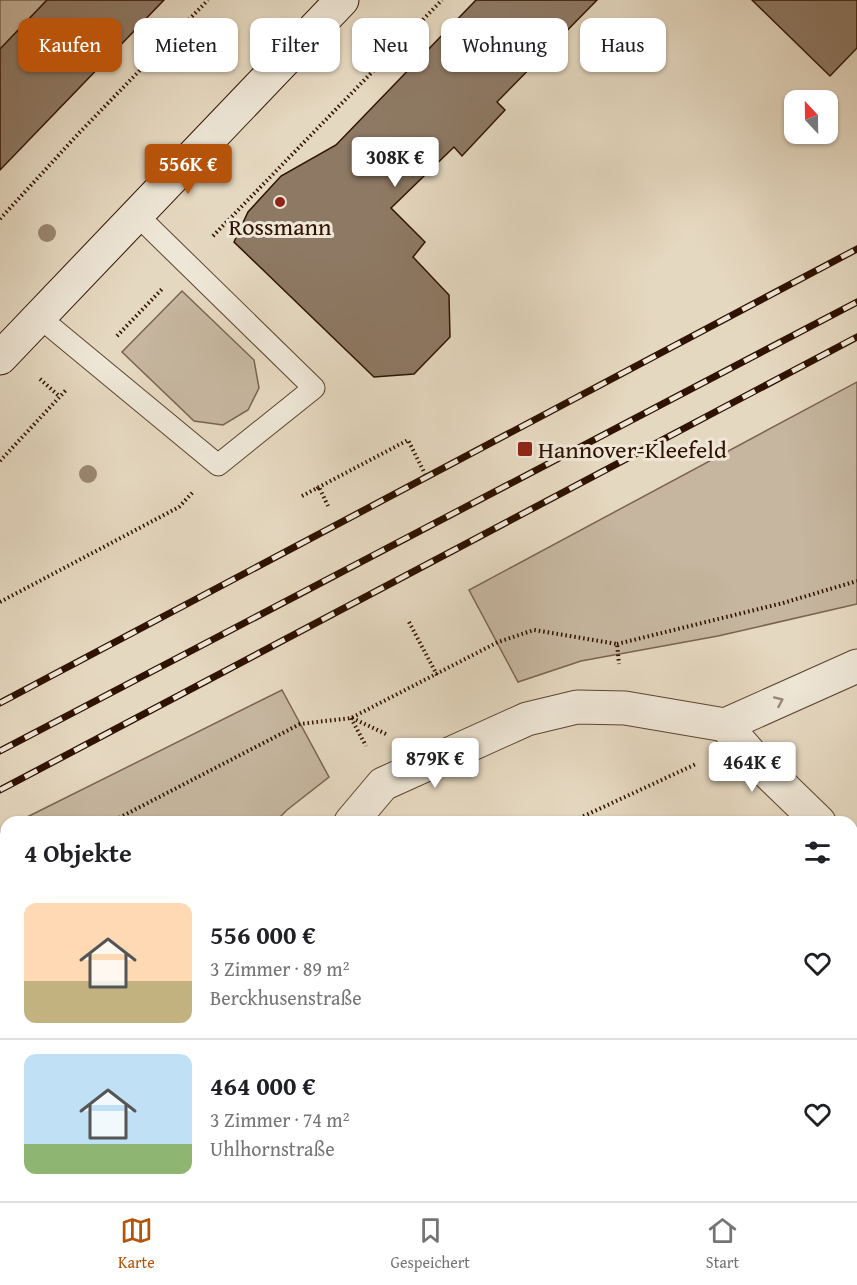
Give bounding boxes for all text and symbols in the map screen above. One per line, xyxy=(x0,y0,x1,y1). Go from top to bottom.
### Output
chip: Kaufen xyxy=(18,18,122,72)
chip: Mieten xyxy=(134,18,238,72)
chip: Filter xyxy=(250,18,340,72)
chip: Neu xyxy=(352,18,429,72)
chip: Wohnung xyxy=(441,18,568,72)
chip: Haus xyxy=(580,18,666,72)
north arrow xyxy=(784,90,838,144)
map controls xyxy=(784,90,838,144)
pin: 308K € xyxy=(346,137,444,188)
text: 308K € xyxy=(366,142,424,171)
pin: 556K € xyxy=(139,144,237,195)
text: 556K € xyxy=(159,149,217,178)
marker: Rossmann xyxy=(273,195,287,209)
place label: Rossmann xyxy=(228,209,332,244)
place label: Hannover-Kleefeld xyxy=(538,432,727,467)
marker: Hannover-Kleefeld xyxy=(516,440,534,458)
one-way arrow xyxy=(772,697,783,709)
pin: 879K € xyxy=(386,738,484,789)
pin: 464K € xyxy=(703,742,801,793)
text: 879K € xyxy=(406,743,464,772)
text: 464K € xyxy=(723,747,781,776)
text: 4 Objekte xyxy=(24,833,132,872)
icon: filters xyxy=(801,836,834,869)
text: 556 000 € xyxy=(210,915,316,954)
icon: home xyxy=(72,927,144,999)
icon: heart xyxy=(801,947,834,980)
text: 3 Zimmer · 89 m² xyxy=(210,954,349,983)
text: Berckhusenstraße xyxy=(210,983,362,1012)
text: 464 000 € xyxy=(210,1066,316,1105)
icon: home xyxy=(72,1078,144,1150)
icon: heart xyxy=(801,1098,834,1131)
text: 3 Zimmer · 74 m² xyxy=(210,1105,349,1134)
text: Uhlhornstraße xyxy=(210,1134,335,1163)
tab: Karte xyxy=(118,1214,155,1274)
tab: Gespeichert xyxy=(391,1214,470,1274)
tab: Start xyxy=(706,1214,739,1274)

